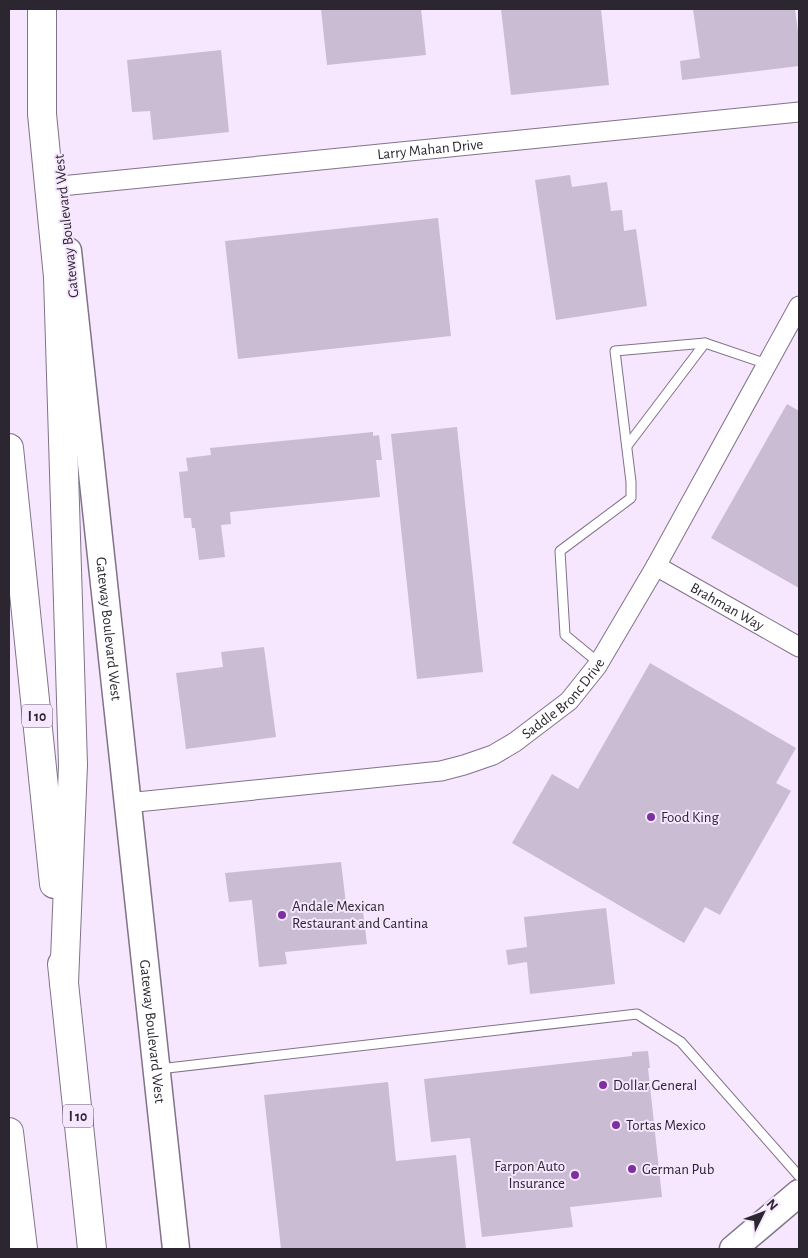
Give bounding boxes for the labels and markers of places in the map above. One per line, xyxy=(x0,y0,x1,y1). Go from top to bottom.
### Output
place label: Food King xyxy=(661,810,720,825)
marker: Food King xyxy=(645,811,657,823)
place label: Andale Mexican Restaurant and Cantina xyxy=(292,899,428,931)
marker: Andale Mexican Restaurant and Cantina xyxy=(276,909,288,921)
place label: Dollar General xyxy=(613,1078,697,1093)
marker: Dollar General xyxy=(597,1079,609,1091)
place label: Tortas Mexico xyxy=(626,1118,706,1133)
marker: Tortas Mexico xyxy=(610,1119,622,1131)
place label: Farpon Auto Insurance xyxy=(494,1159,565,1191)
place label: German Pub xyxy=(642,1162,715,1177)
marker: German Pub xyxy=(626,1163,638,1175)
marker: Farpon Auto Insurance xyxy=(569,1169,581,1181)

